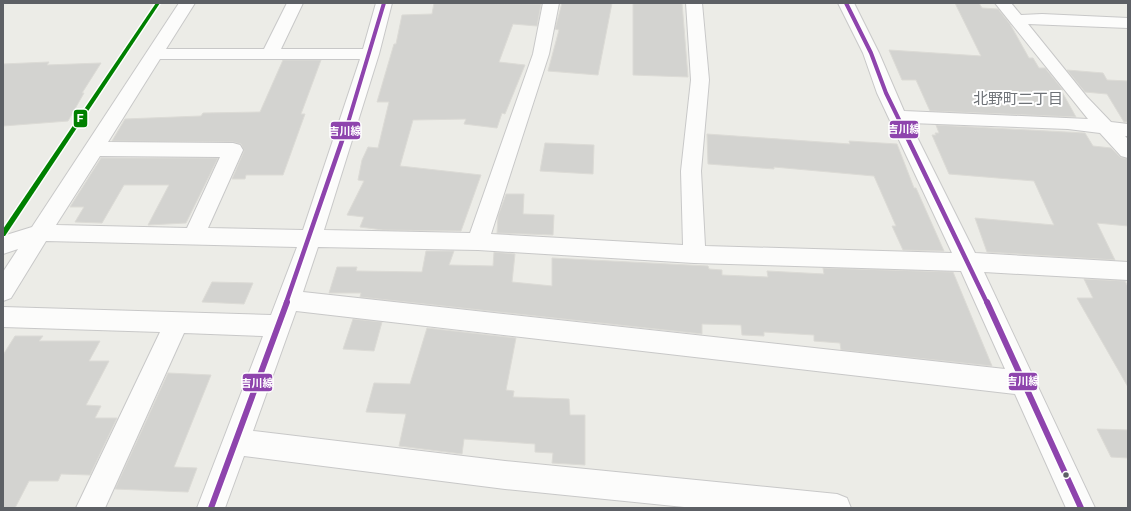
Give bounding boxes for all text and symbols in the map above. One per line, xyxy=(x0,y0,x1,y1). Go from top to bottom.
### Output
district label: 北野町二丁目 xyxy=(973,89,1063,108)
line badge: F xyxy=(73,109,88,128)
text: F xyxy=(76,111,84,125)
line badge: 吉川線 xyxy=(889,120,919,139)
line badge: 吉川線 xyxy=(330,121,361,140)
text: 吉川線 xyxy=(888,122,921,136)
text: 吉川線 xyxy=(329,124,362,138)
line badge: 吉川線 xyxy=(1008,372,1038,391)
line badge: 吉川線 xyxy=(242,373,273,392)
text: 吉川線 xyxy=(1007,374,1040,388)
text: 吉川線 xyxy=(241,376,274,390)
unlabelled marker xyxy=(1061,470,1071,480)

